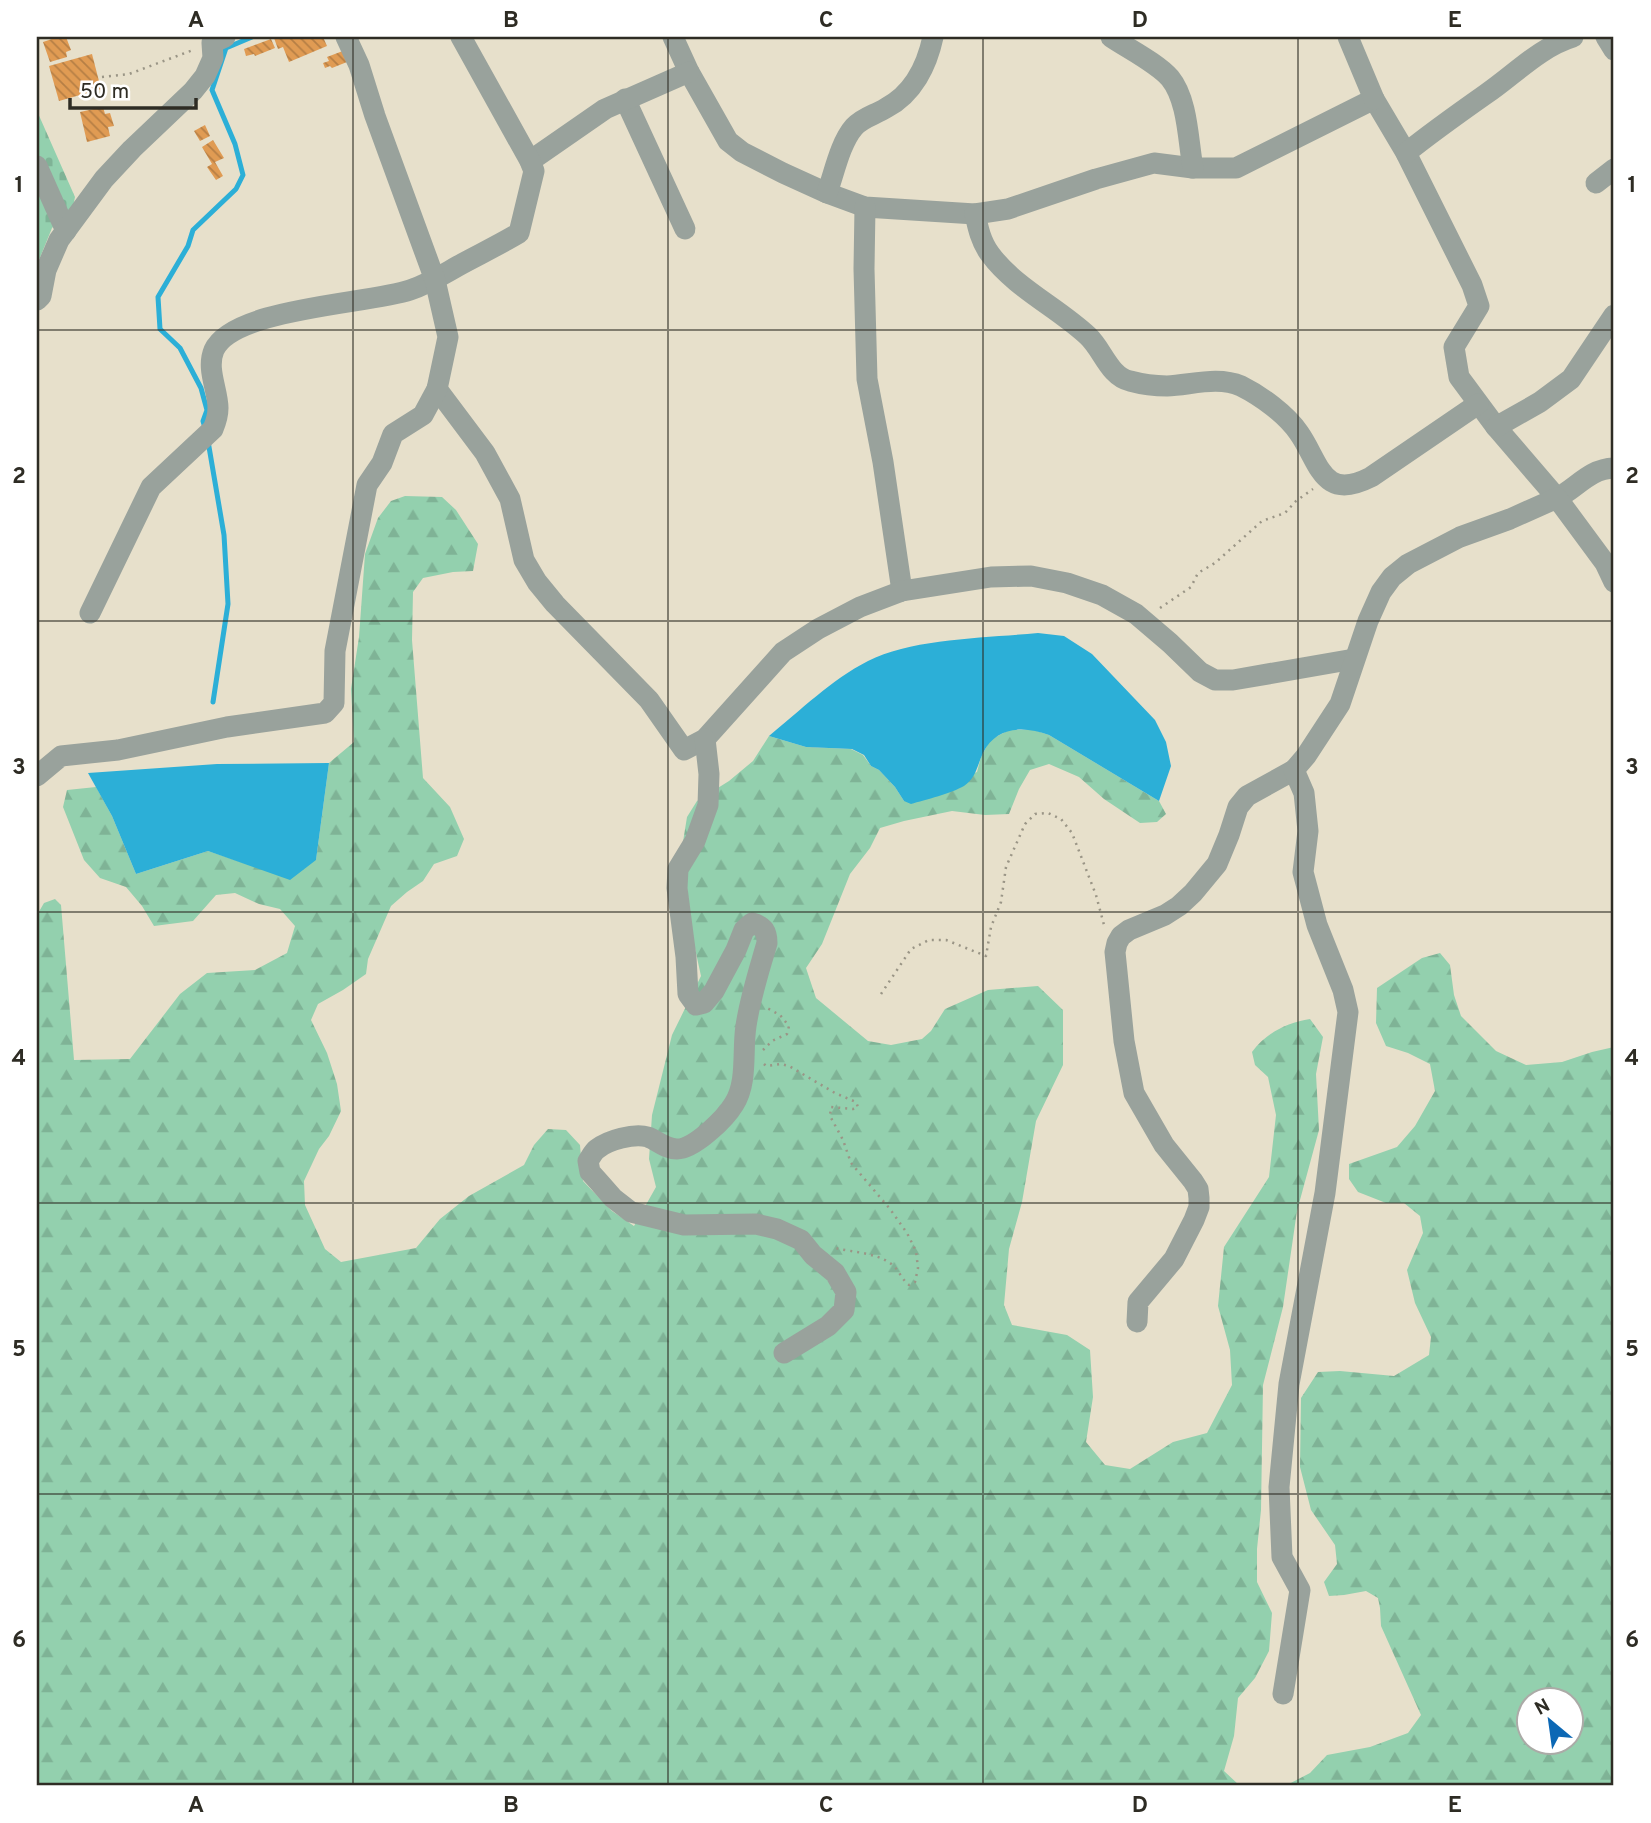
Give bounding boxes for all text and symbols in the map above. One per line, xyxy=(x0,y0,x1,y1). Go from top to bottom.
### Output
text: A xyxy=(188,7,204,36)
text: B xyxy=(503,7,519,36)
text: C xyxy=(819,7,833,36)
text: D xyxy=(1132,7,1148,36)
text: E xyxy=(1448,7,1462,36)
scale bar xyxy=(70,66,196,110)
text: 50 m xyxy=(80,79,129,106)
text: 1 xyxy=(14,172,24,201)
text: 1 xyxy=(1627,172,1637,201)
text: 2 xyxy=(12,463,26,492)
text: 2 xyxy=(1625,463,1639,492)
text: 3 xyxy=(12,754,26,783)
text: 3 xyxy=(1625,754,1639,783)
text: 4 xyxy=(12,1045,26,1074)
text: 4 xyxy=(1625,1045,1639,1074)
text: 5 xyxy=(12,1336,26,1365)
text: 5 xyxy=(1625,1336,1639,1365)
text: 6 xyxy=(12,1627,26,1656)
text: 6 xyxy=(1625,1627,1639,1656)
north arrow xyxy=(1514,1686,1584,1756)
text: N xyxy=(1531,1694,1555,1722)
text: A xyxy=(188,1792,204,1821)
text: B xyxy=(503,1792,519,1821)
text: C xyxy=(819,1792,833,1821)
text: D xyxy=(1132,1792,1148,1821)
text: E xyxy=(1448,1792,1462,1821)

